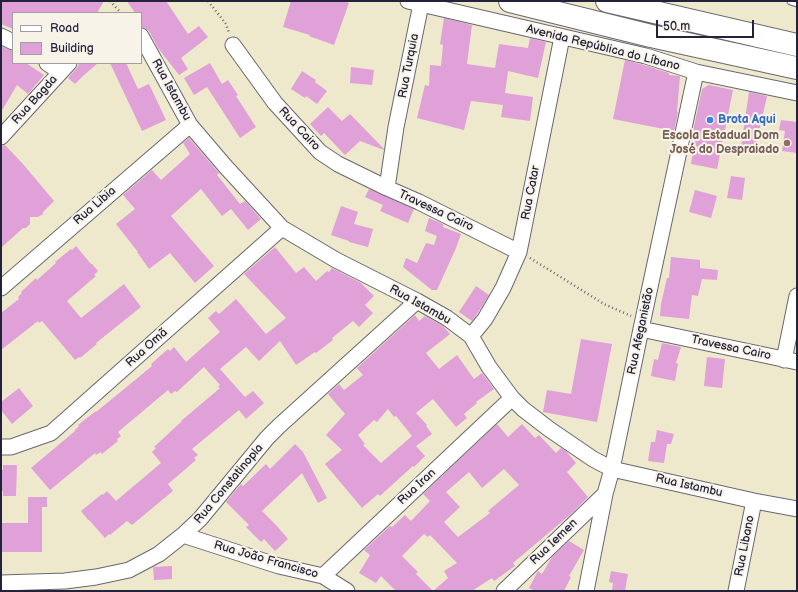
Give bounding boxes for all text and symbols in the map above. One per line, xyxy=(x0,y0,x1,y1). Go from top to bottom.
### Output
legend xyxy=(12,12,142,64)
scale bar xyxy=(658,12,756,38)
text: 50 m xyxy=(663,19,690,34)
text: Road xyxy=(50,21,79,36)
street label: Avenida República do Líbano xyxy=(525,22,681,74)
street label: Rua Turquia xyxy=(396,32,422,100)
text: Building xyxy=(50,41,94,56)
street label: Rua Istambu xyxy=(148,57,194,123)
street label: Rua Bagda xyxy=(9,73,61,127)
street label: Rua Cairo xyxy=(275,104,323,154)
place label: Brota Aqui xyxy=(718,113,776,127)
marker: Brota Aqui xyxy=(705,115,715,125)
place label: Escola Estadual Dom José do Despraiado xyxy=(662,129,779,157)
marker: Escola Estadual Dom José do Despraiado xyxy=(782,138,792,148)
street label: Rua Catar xyxy=(519,165,543,221)
street label: Rua Libia xyxy=(71,184,119,228)
street label: Travessa Cairo xyxy=(396,187,476,235)
street label: Rua Istambu xyxy=(387,282,453,328)
street label: Rua Afeganistão xyxy=(625,286,657,376)
street label: Rua Omã xyxy=(123,326,171,370)
street label: Travessa Cairo xyxy=(690,333,772,363)
street label: Rua Constatinopla xyxy=(191,441,267,527)
street label: Rua Iran xyxy=(395,466,439,508)
street label: Rua Istambu xyxy=(654,471,724,501)
street label: Rua Libano xyxy=(732,514,758,578)
street label: Rua Iemen xyxy=(527,516,581,568)
street label: Rua João Francisco xyxy=(212,538,320,582)

